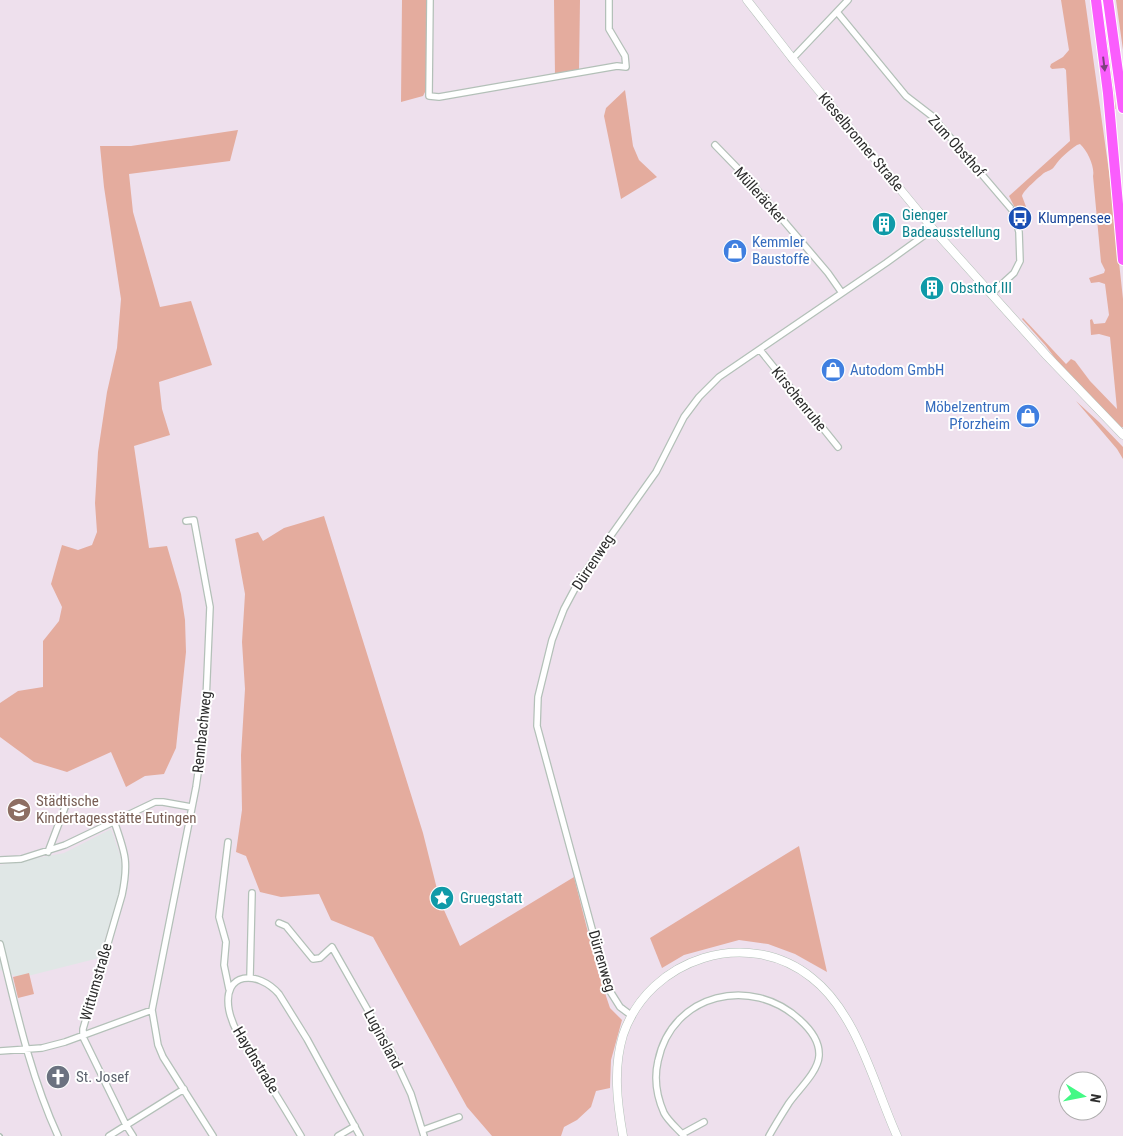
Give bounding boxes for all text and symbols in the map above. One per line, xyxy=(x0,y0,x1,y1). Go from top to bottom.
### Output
one-way arrow xyxy=(1100,56,1108,72)
street label: Kieselbronner Straße xyxy=(814,89,908,195)
street label: Zum Obsthof xyxy=(925,111,990,181)
street label: Mülleräcker xyxy=(730,163,790,227)
bus stop icon: Klumpensee xyxy=(1007,205,1033,231)
place label: Gienger Badeausstellung xyxy=(902,206,1000,241)
place label: Klumpensee xyxy=(1038,209,1111,227)
building icon: Gienger Badeausstellung xyxy=(871,211,897,237)
place label: Kemmler Baustoffe xyxy=(752,233,810,268)
shop icon: Kemmler Baustoffe xyxy=(722,238,748,264)
building icon: Obsthof III xyxy=(919,275,945,301)
place label: Obsthof III xyxy=(950,279,1012,297)
shop icon: Autodom GmbH xyxy=(820,357,846,383)
place label: Autodom GmbH xyxy=(850,361,944,379)
street label: Kirschenruhe xyxy=(768,363,830,435)
place label: Möbelzentrum Pforzheim xyxy=(925,398,1010,433)
shop icon: Möbelzentrum Pforzheim xyxy=(1015,403,1041,429)
street label: Dürrenweg xyxy=(568,531,618,593)
street label: Rennbachweg xyxy=(189,690,215,774)
place label: Städtische Kindertagesstätte Eutingen xyxy=(36,792,196,827)
school or university icon: Städtische Kindertagesstätte Eutingen xyxy=(6,797,32,823)
place icon: Gruegstatt xyxy=(429,885,455,911)
place label: Gruegstatt xyxy=(460,889,522,907)
street label: Dürrenweg xyxy=(585,928,619,994)
street label: Wittumstraße xyxy=(76,941,116,1023)
street label: Luginsland xyxy=(360,1006,406,1072)
street label: Haydnstraße xyxy=(229,1023,283,1097)
church icon: St. Josef xyxy=(45,1064,71,1090)
place label: St. Josef xyxy=(76,1068,129,1086)
north arrow xyxy=(1058,1071,1108,1121)
text: N xyxy=(1087,1093,1104,1104)

